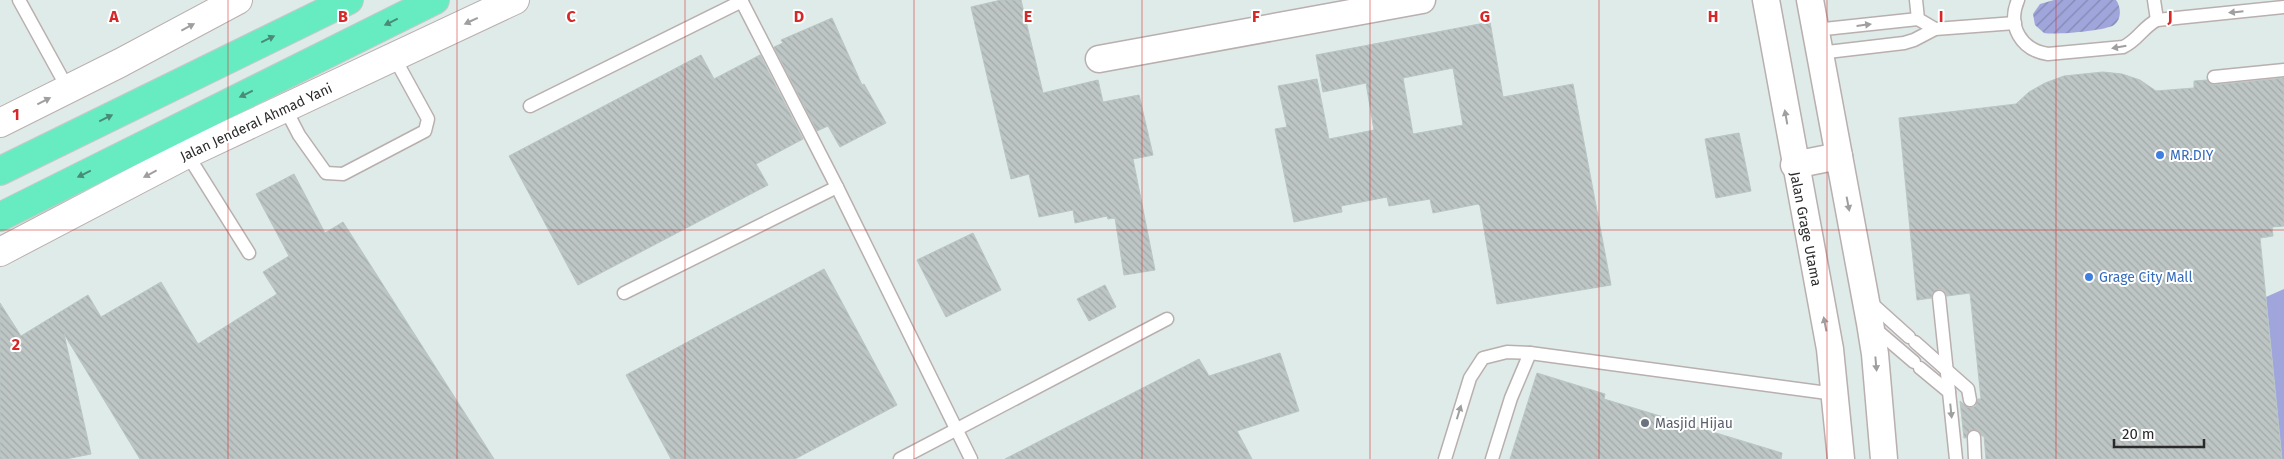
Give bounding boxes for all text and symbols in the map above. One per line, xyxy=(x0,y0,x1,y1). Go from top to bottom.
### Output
text: A xyxy=(108,7,119,26)
text: B xyxy=(338,7,348,26)
text: C xyxy=(566,7,576,26)
text: D xyxy=(794,7,804,26)
text: E xyxy=(1024,7,1032,26)
text: F xyxy=(1252,7,1260,26)
text: G xyxy=(1480,7,1490,26)
text: H xyxy=(1708,7,1718,26)
text: I xyxy=(1939,7,1943,26)
text: J xyxy=(2166,7,2173,26)
one-way arrow xyxy=(2227,8,2243,16)
one-way arrow xyxy=(464,17,478,25)
one-way arrow xyxy=(384,18,398,26)
one-way arrow xyxy=(1856,21,1872,29)
one-way arrow xyxy=(181,23,195,31)
one-way arrow xyxy=(261,35,275,43)
one-way arrow xyxy=(2110,43,2126,51)
street label: Jalan Jenderal Ahmad Yani xyxy=(177,80,335,165)
one-way arrow xyxy=(238,90,253,98)
one-way arrow xyxy=(36,97,51,105)
text: 1 xyxy=(12,105,20,124)
one-way arrow xyxy=(1781,108,1789,124)
one-way arrow xyxy=(99,114,113,122)
place label: MR.DIY xyxy=(2170,147,2214,164)
marker: MR.DIY xyxy=(2154,149,2166,161)
one-way arrow xyxy=(144,169,157,178)
one-way arrow xyxy=(77,170,92,178)
street label: Jalan Grage Utama xyxy=(1786,170,1825,288)
one-way arrow xyxy=(1844,197,1852,213)
place label: Grage City Mall xyxy=(2099,269,2193,286)
marker: Grage City Mall xyxy=(2083,271,2095,283)
one-way arrow xyxy=(1820,315,1828,331)
text: 2 xyxy=(12,335,20,354)
one-way arrow xyxy=(1872,357,1880,373)
one-way arrow xyxy=(1947,404,1955,420)
one-way arrow xyxy=(1456,405,1464,420)
place label: Masjid Hijau xyxy=(1655,415,1733,432)
scale bar xyxy=(2114,416,2204,448)
marker: Masjid Hijau xyxy=(1639,417,1651,429)
text: 20 m xyxy=(2122,425,2155,443)

